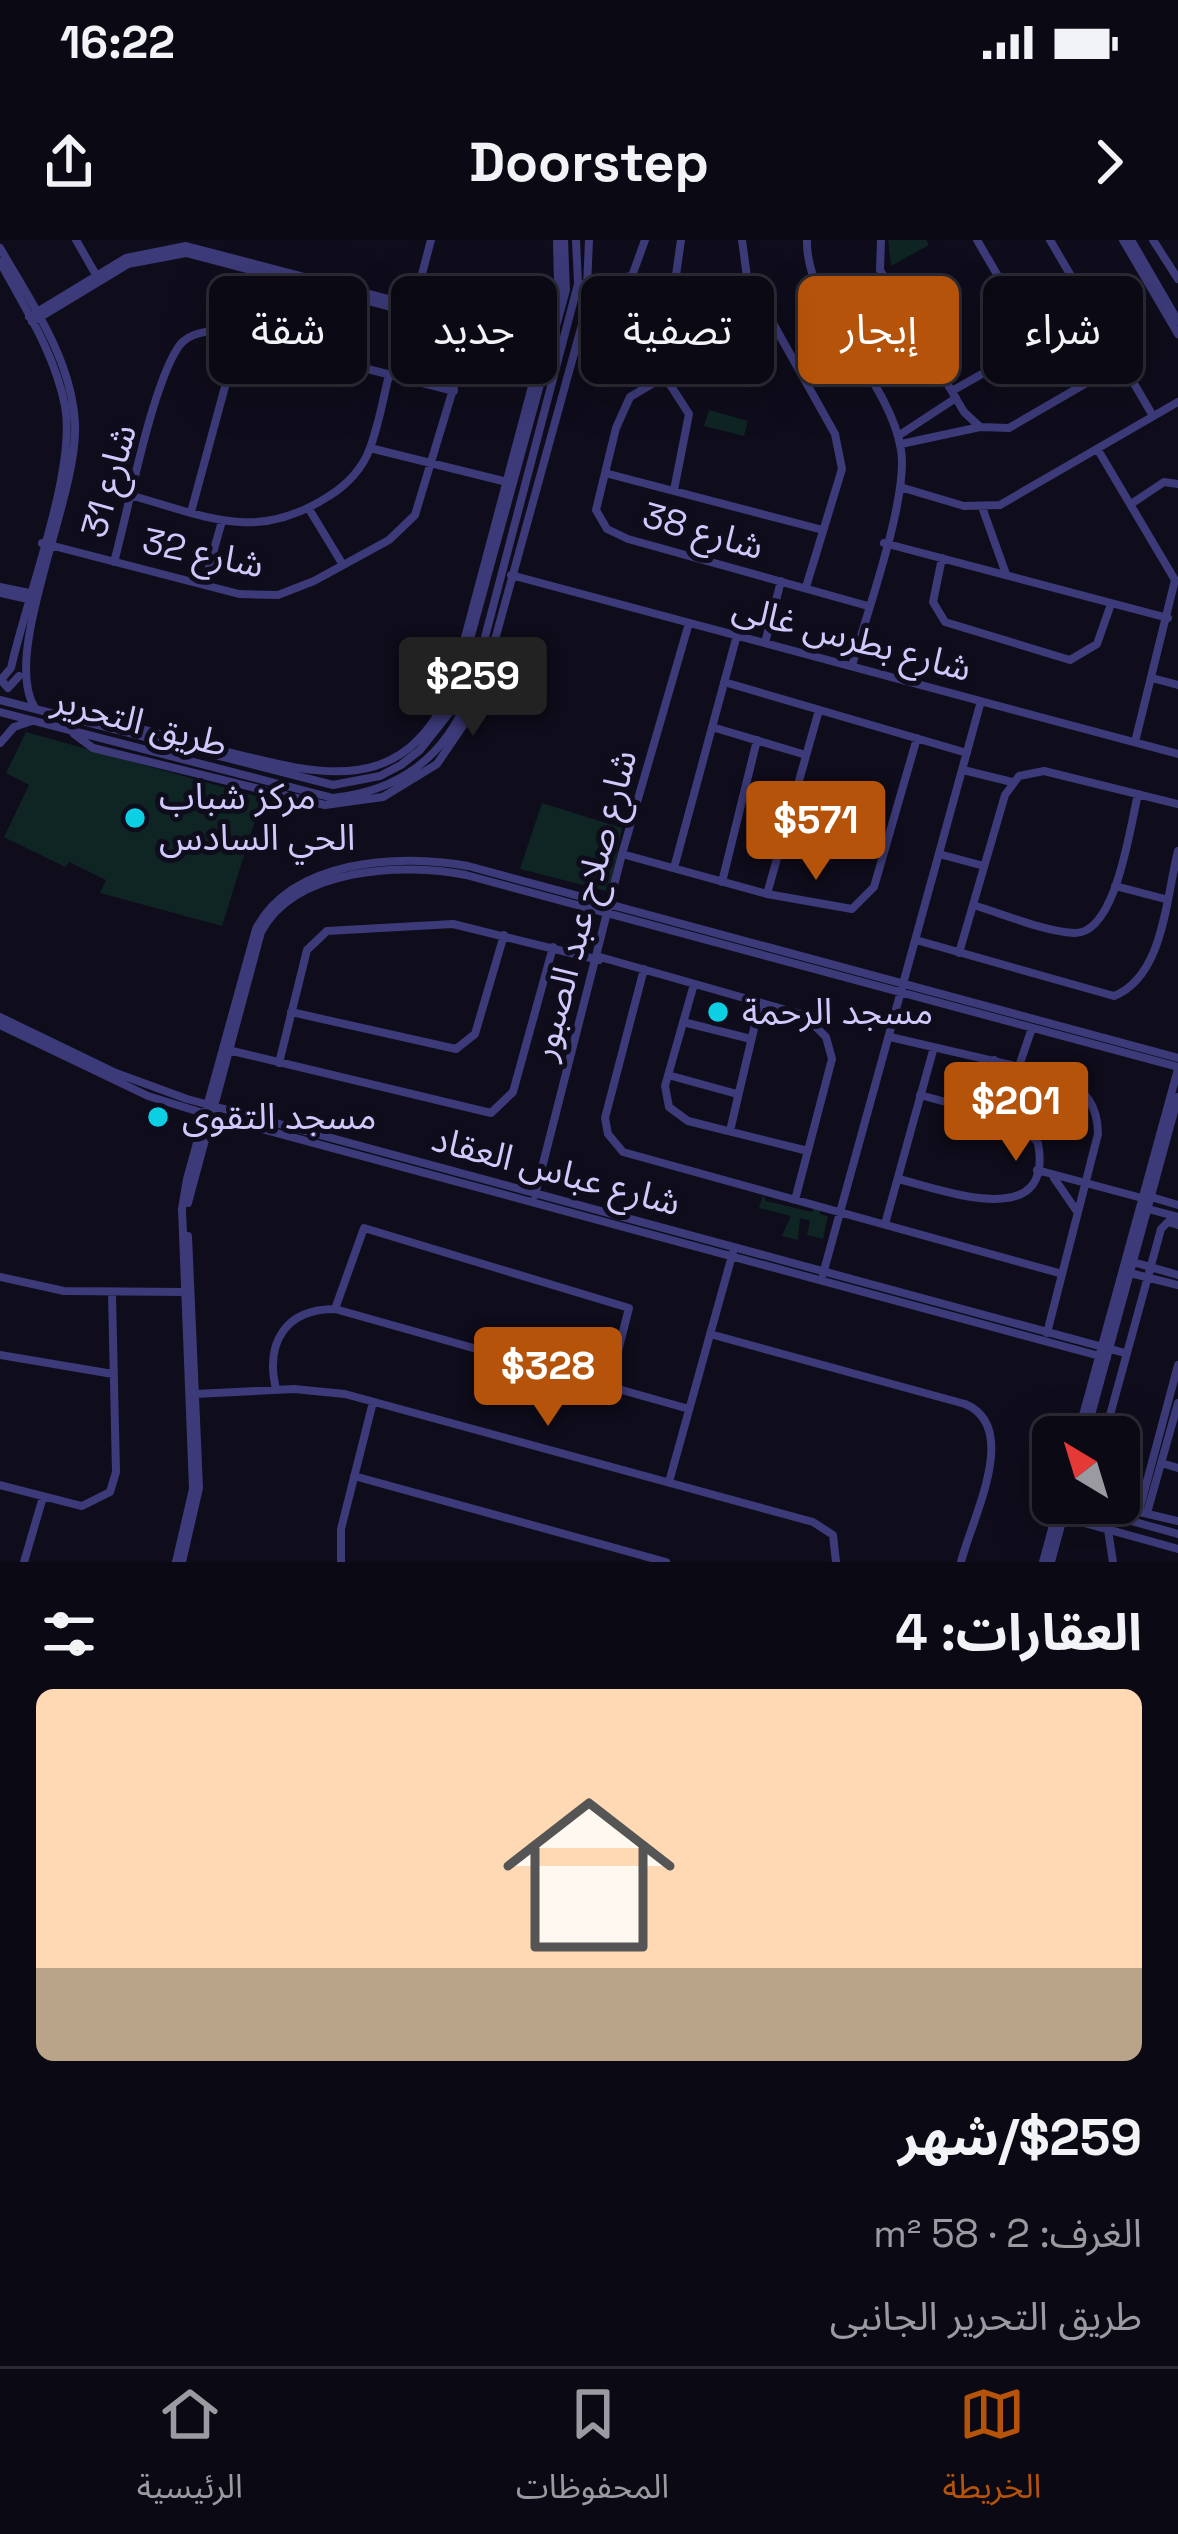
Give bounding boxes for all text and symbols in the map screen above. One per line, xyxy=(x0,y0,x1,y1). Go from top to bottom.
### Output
text: 16:22 xyxy=(60,14,175,71)
text: Doorstep xyxy=(469,128,709,197)
icon: share xyxy=(36,129,102,195)
icon: forward xyxy=(1076,129,1142,195)
chip: شقة xyxy=(209,276,367,384)
chip: جديد xyxy=(391,276,557,384)
chip: تصفية xyxy=(581,276,774,384)
chip: إيجار xyxy=(798,276,959,384)
chip: شراء xyxy=(983,276,1143,384)
street label: شارع 31 xyxy=(71,419,150,544)
street label: شارع 38 xyxy=(636,492,769,573)
street label: شارع 32 xyxy=(137,518,268,591)
street label: شارع بطرس غالى xyxy=(727,584,976,695)
pin: $259 xyxy=(402,637,544,739)
text: $259 xyxy=(426,651,520,700)
street label: طريق التحرير xyxy=(47,676,232,767)
street label: شارع صلاح عبد الصبور xyxy=(520,745,650,1067)
place label: مركز شباب الحي السادس xyxy=(159,774,355,865)
pin: $571 xyxy=(745,781,887,883)
text: $571 xyxy=(773,795,859,844)
marker: مركز شباب الحي السادس xyxy=(122,805,148,831)
place label: مسجد الرحمة xyxy=(742,989,933,1035)
marker: مسجد الرحمة xyxy=(705,999,731,1025)
pin: $201 xyxy=(945,1062,1087,1164)
text: $201 xyxy=(971,1076,1061,1125)
place label: مسجد التقوى xyxy=(182,1094,376,1140)
marker: مسجد التقوى xyxy=(145,1104,171,1130)
street label: شارع عباس العقاد xyxy=(426,1116,685,1229)
pin: $328 xyxy=(477,1327,619,1429)
text: $328 xyxy=(501,1341,595,1390)
north arrow xyxy=(1032,1416,1140,1524)
map controls xyxy=(1032,1416,1140,1524)
text: العقارات: 4 xyxy=(895,1600,1142,1665)
icon: filters xyxy=(36,1601,102,1667)
icon: home xyxy=(481,1767,697,1983)
text: $259/شهر xyxy=(898,2105,1142,2170)
text: الغرف: 2 · 58 m² xyxy=(873,2209,1142,2258)
text: طريق التحرير الجانبى xyxy=(830,2292,1142,2341)
tab: الرئيسية xyxy=(137,2381,243,2522)
tab: المحفوظات xyxy=(516,2381,669,2522)
tab: الخريطة xyxy=(942,2381,1041,2522)

